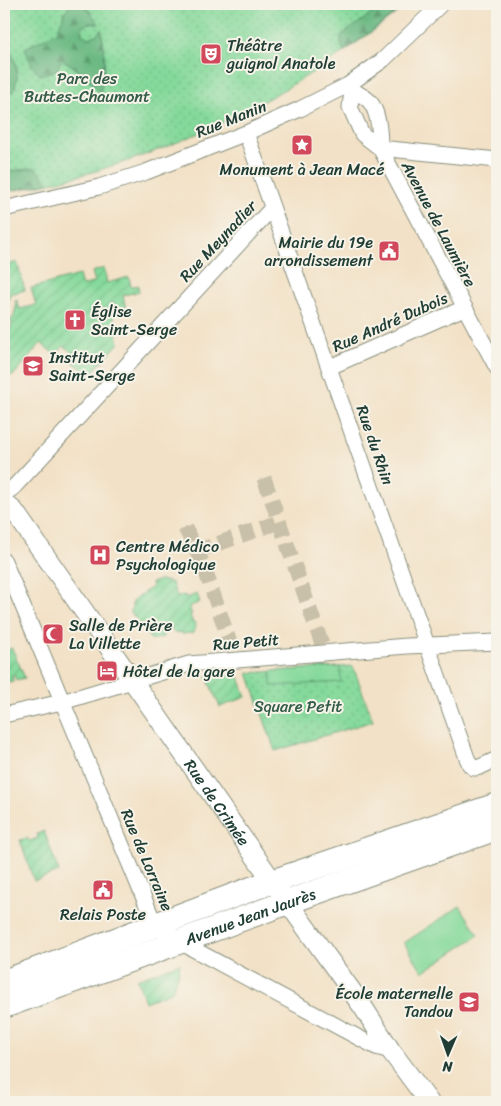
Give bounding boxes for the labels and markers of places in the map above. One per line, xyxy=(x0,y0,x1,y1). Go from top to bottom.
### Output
place label: Théâtre guignol Anatole xyxy=(225,31,336,78)
theatre icon: Théâtre guignol Anatole xyxy=(199,42,223,66)
place icon: Monument à Jean Macé xyxy=(290,133,314,157)
place label: Monument à Jean Macé xyxy=(220,155,384,184)
place label: Mairie du 19e arrondissement xyxy=(264,228,374,275)
public building icon: Mairie du 19e arrondissement xyxy=(377,239,401,263)
place label: Église Saint-Serge xyxy=(91,297,177,344)
church icon: Église Saint-Serge xyxy=(63,308,87,332)
place label: Institut Saint-Serge xyxy=(48,343,135,390)
school or university icon: Institut Saint-Serge xyxy=(21,354,45,378)
place label: Centre Médico Psychologique xyxy=(116,532,219,579)
hospital icon: Centre Médico Psychologique xyxy=(88,543,112,567)
place label: Salle de Prière La Villette xyxy=(69,611,173,658)
mosque icon: Salle de Prière La Villette xyxy=(41,622,65,646)
place label: Hôtel de la gare xyxy=(123,657,235,686)
hotel icon: Hôtel de la gare xyxy=(95,659,119,683)
public building icon: Relais Poste xyxy=(91,878,115,902)
place label: Relais Poste xyxy=(60,900,146,929)
place label: École maternelle Tandou xyxy=(335,979,453,1026)
school or university icon: École maternelle Tandou xyxy=(457,990,481,1014)

